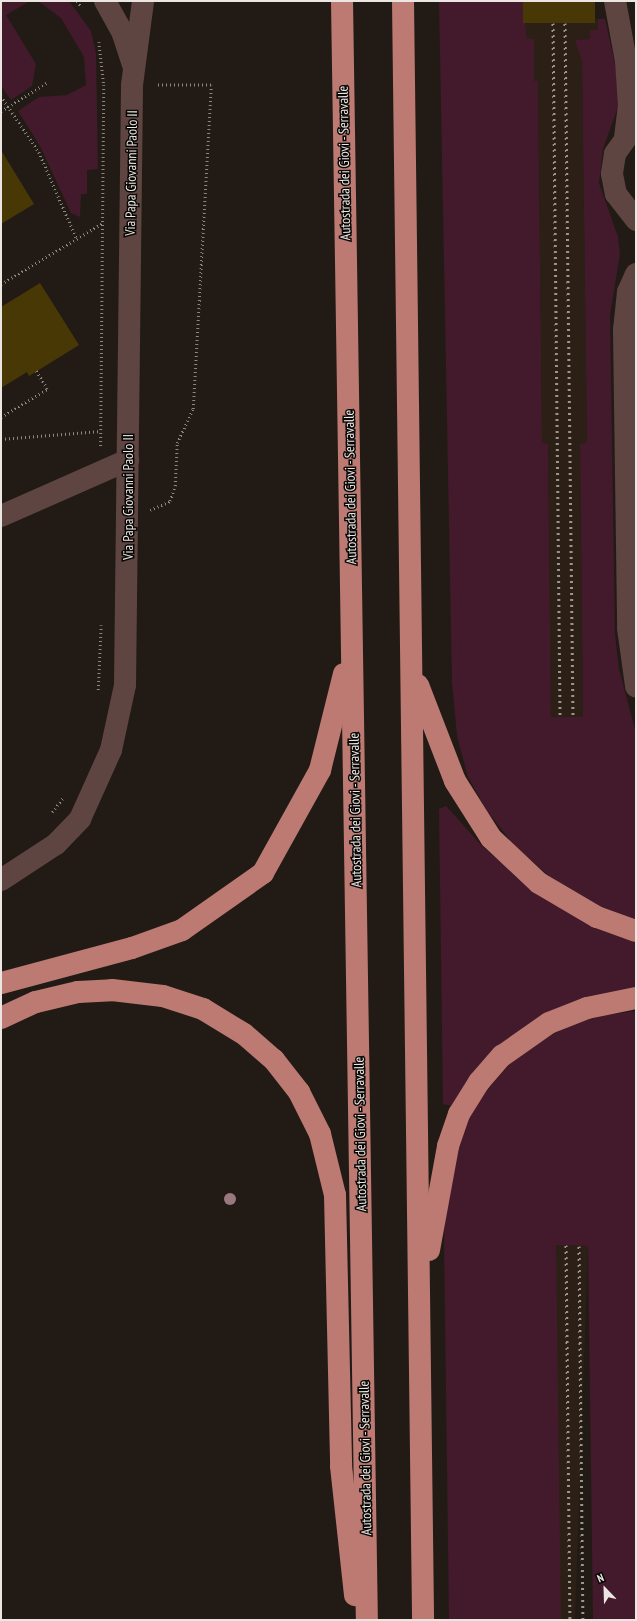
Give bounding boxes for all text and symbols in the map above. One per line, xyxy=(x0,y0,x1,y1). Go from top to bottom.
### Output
street label: Autostrada dei Giovi - Serravalle xyxy=(334,85,354,241)
street label: Via Papa Giovanni Paolo II xyxy=(122,110,140,236)
street label: Autostrada dei Giovi - Serravalle xyxy=(340,409,360,565)
street label: Via Papa Giovanni Paolo II xyxy=(120,434,136,560)
street label: Autostrada dei Giovi - Serravalle xyxy=(345,732,365,888)
street label: Autostrada dei Giovi - Serravalle xyxy=(350,1056,370,1212)
street label: Autostrada dei Giovi - Serravalle xyxy=(355,1380,375,1536)
north arrow xyxy=(585,1569,625,1609)
text: N xyxy=(595,1570,606,1586)

